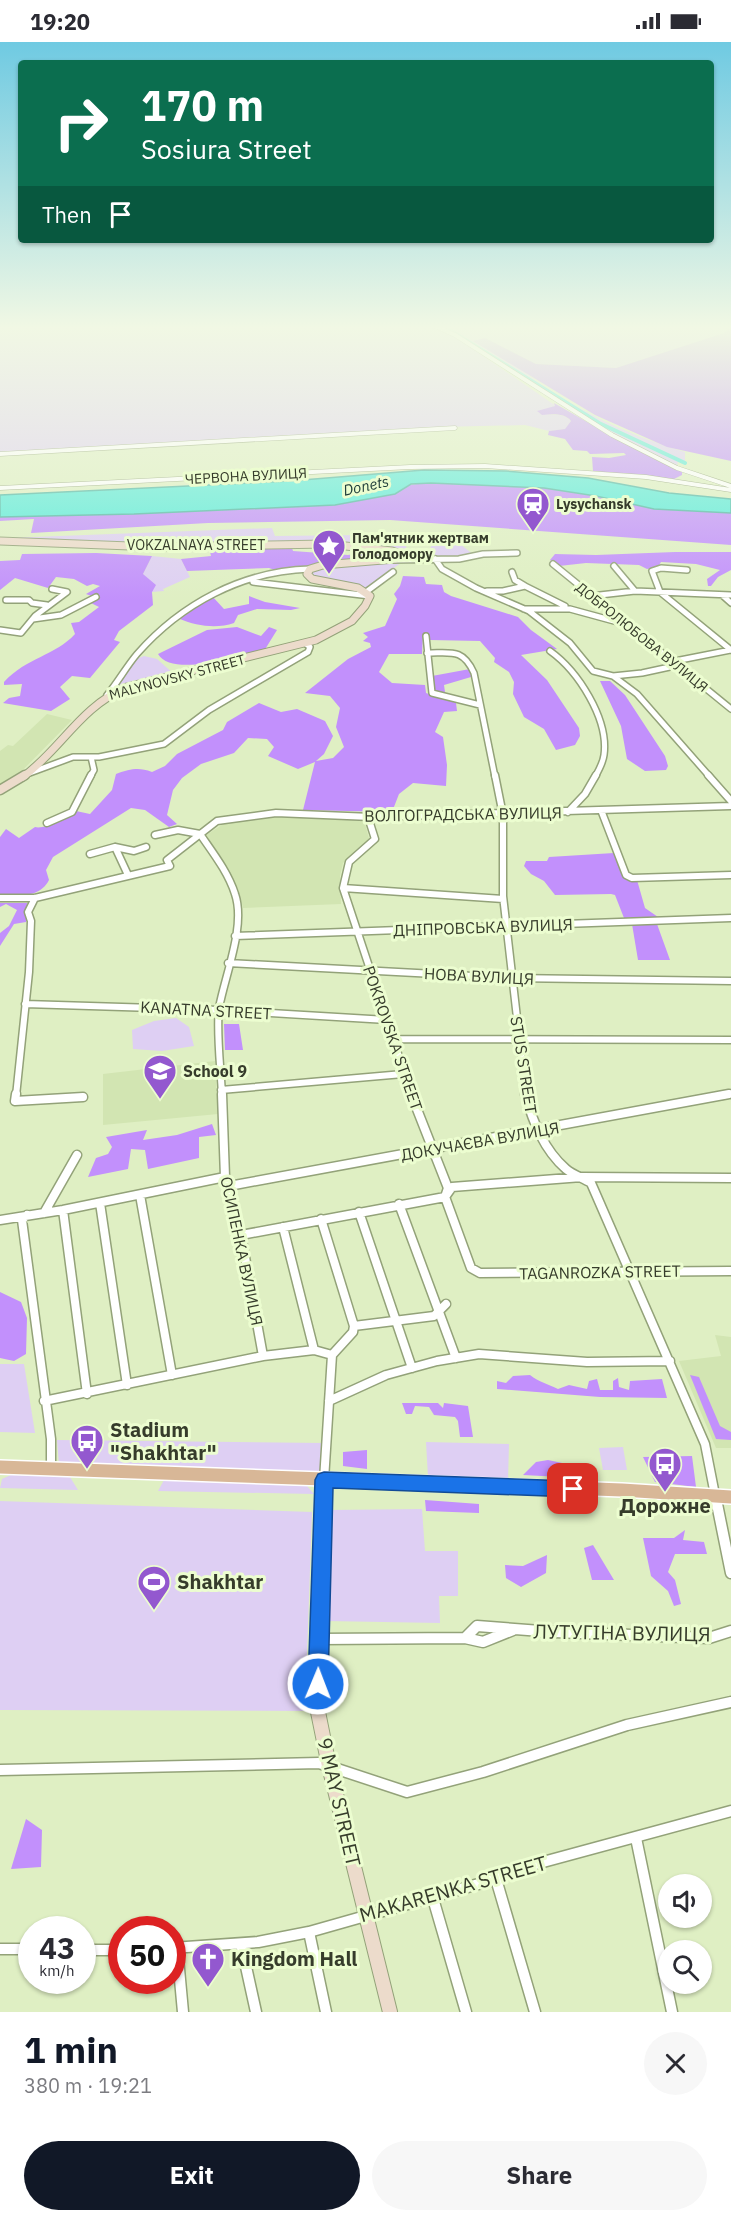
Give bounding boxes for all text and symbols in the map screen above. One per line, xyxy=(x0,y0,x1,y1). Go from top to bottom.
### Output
text: 19:20 xyxy=(30,7,90,36)
text: 170 m xyxy=(141,78,264,133)
icon: right xyxy=(42,84,120,162)
text: Sosiura Street xyxy=(141,131,312,166)
icon: arrive xyxy=(104,198,137,231)
text: Then xyxy=(42,200,92,229)
street label: ЧЕРВОНА ВУЛИЦЯ xyxy=(185,464,307,488)
water label: Donets xyxy=(341,471,390,500)
station icon: Lysychansk xyxy=(515,486,551,533)
place label: Lysychansk xyxy=(556,495,633,513)
place icon: Пам'ятник жертвам Голодомору xyxy=(311,528,347,575)
place label: Пам'ятник жертвам Голодомору xyxy=(352,529,489,563)
street label: VOKZALNAYA STREET xyxy=(127,536,265,554)
street label: ДОБРОЛЮБОВА ВУЛИЦЯ xyxy=(572,578,712,696)
street label: MALYNOVSKY STREET xyxy=(107,650,247,704)
street label: ВОЛГОГРАДСЬКА ВУЛИЦЯ xyxy=(364,802,562,826)
street label: ДНІПРОВСЬКА ВУЛИЦЯ xyxy=(393,914,573,940)
street label: POKROVSKA STREET xyxy=(359,963,427,1113)
street label: НОВА ВУЛИЦЯ xyxy=(424,963,534,989)
street label: KANATNA STREET xyxy=(140,997,272,1023)
street label: STUS STREET xyxy=(506,1015,542,1115)
school or university icon: School 9 xyxy=(142,1053,178,1100)
place label: School 9 xyxy=(183,1061,247,1081)
street label: ДОКУЧАЄВА ВУЛИЦЯ xyxy=(399,1117,561,1165)
street label: ОСИПЕНКА ВУЛИЦЯ xyxy=(216,1175,268,1327)
street label: TAGANROZKA STREET xyxy=(519,1261,681,1283)
place label: Stadium "Shakhtar" xyxy=(110,1416,217,1466)
bus stop icon: Stadium "Shakhtar" xyxy=(69,1423,105,1470)
bus stop icon: Дорожне xyxy=(647,1446,683,1493)
pin xyxy=(547,1463,598,1514)
icon: arrive xyxy=(556,1472,589,1505)
place label: Дорожне xyxy=(619,1492,711,1519)
sports icon: Shakhtar xyxy=(136,1564,172,1611)
place label: Shakhtar xyxy=(177,1568,263,1595)
street label: ЛУТУГІНА ВУЛИЦЯ xyxy=(533,1617,711,1648)
position arrow xyxy=(286,1652,350,1716)
street label: 9 MAY STREET xyxy=(312,1735,367,1869)
street label: MAKARENKA STREET xyxy=(356,1849,550,1928)
map controls xyxy=(658,1874,712,1994)
button: sound xyxy=(658,1874,712,1928)
speed limit sign: 50 xyxy=(108,1916,186,1994)
text: 43 xyxy=(39,1928,75,1967)
button: search xyxy=(658,1940,712,1994)
church icon: Kingdom Hall xyxy=(190,1941,226,1988)
place label: Kingdom Hall xyxy=(231,1945,357,1972)
text: km/h xyxy=(39,1961,75,1980)
text: 1 min xyxy=(24,2026,118,2073)
button: close xyxy=(644,2032,707,2095)
text: 380 m · 19:21 xyxy=(24,2072,152,2099)
button: Exit xyxy=(24,2141,360,2210)
button: Share xyxy=(372,2141,707,2210)

